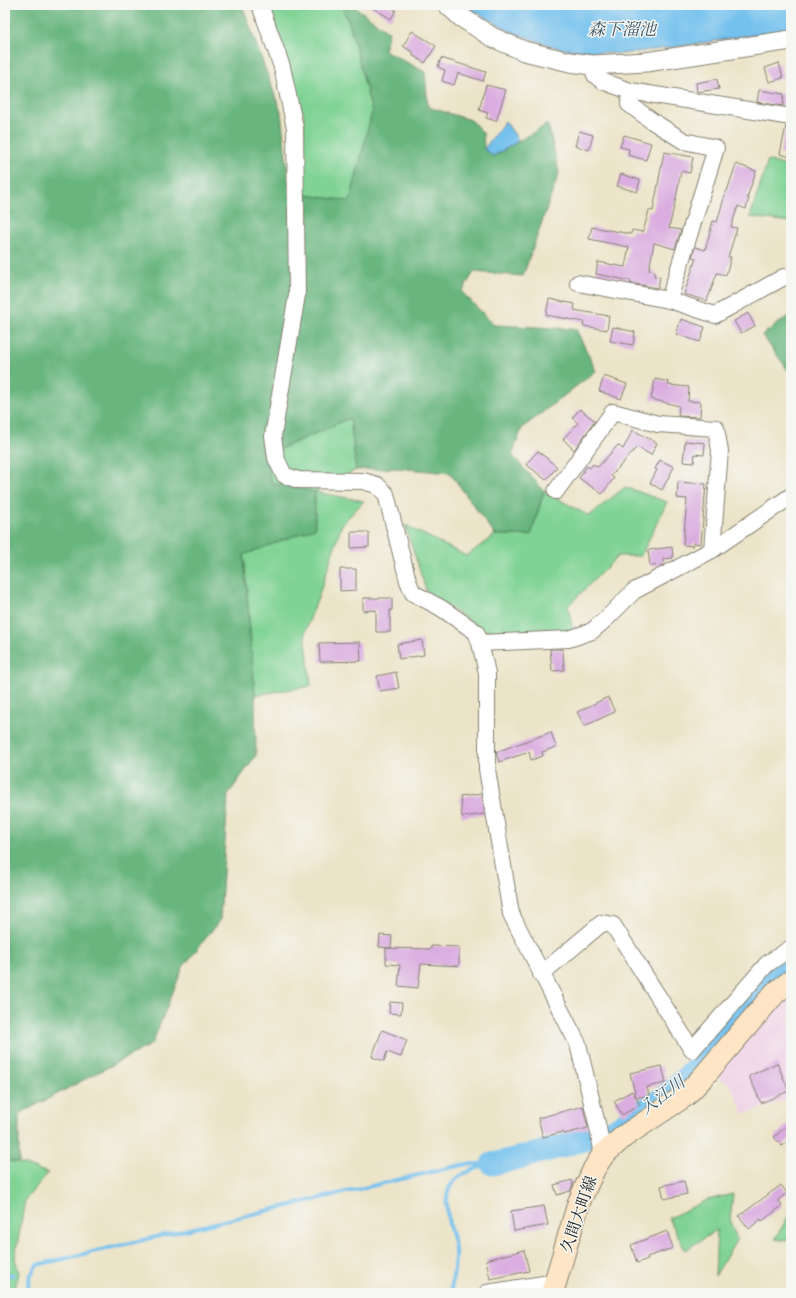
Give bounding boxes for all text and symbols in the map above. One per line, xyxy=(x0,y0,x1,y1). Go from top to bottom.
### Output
water label: 森下溜池 xyxy=(588,18,658,41)
water label: 入江川 xyxy=(635,1070,691,1120)
street label: 久間大町線 xyxy=(556,1173,602,1256)

